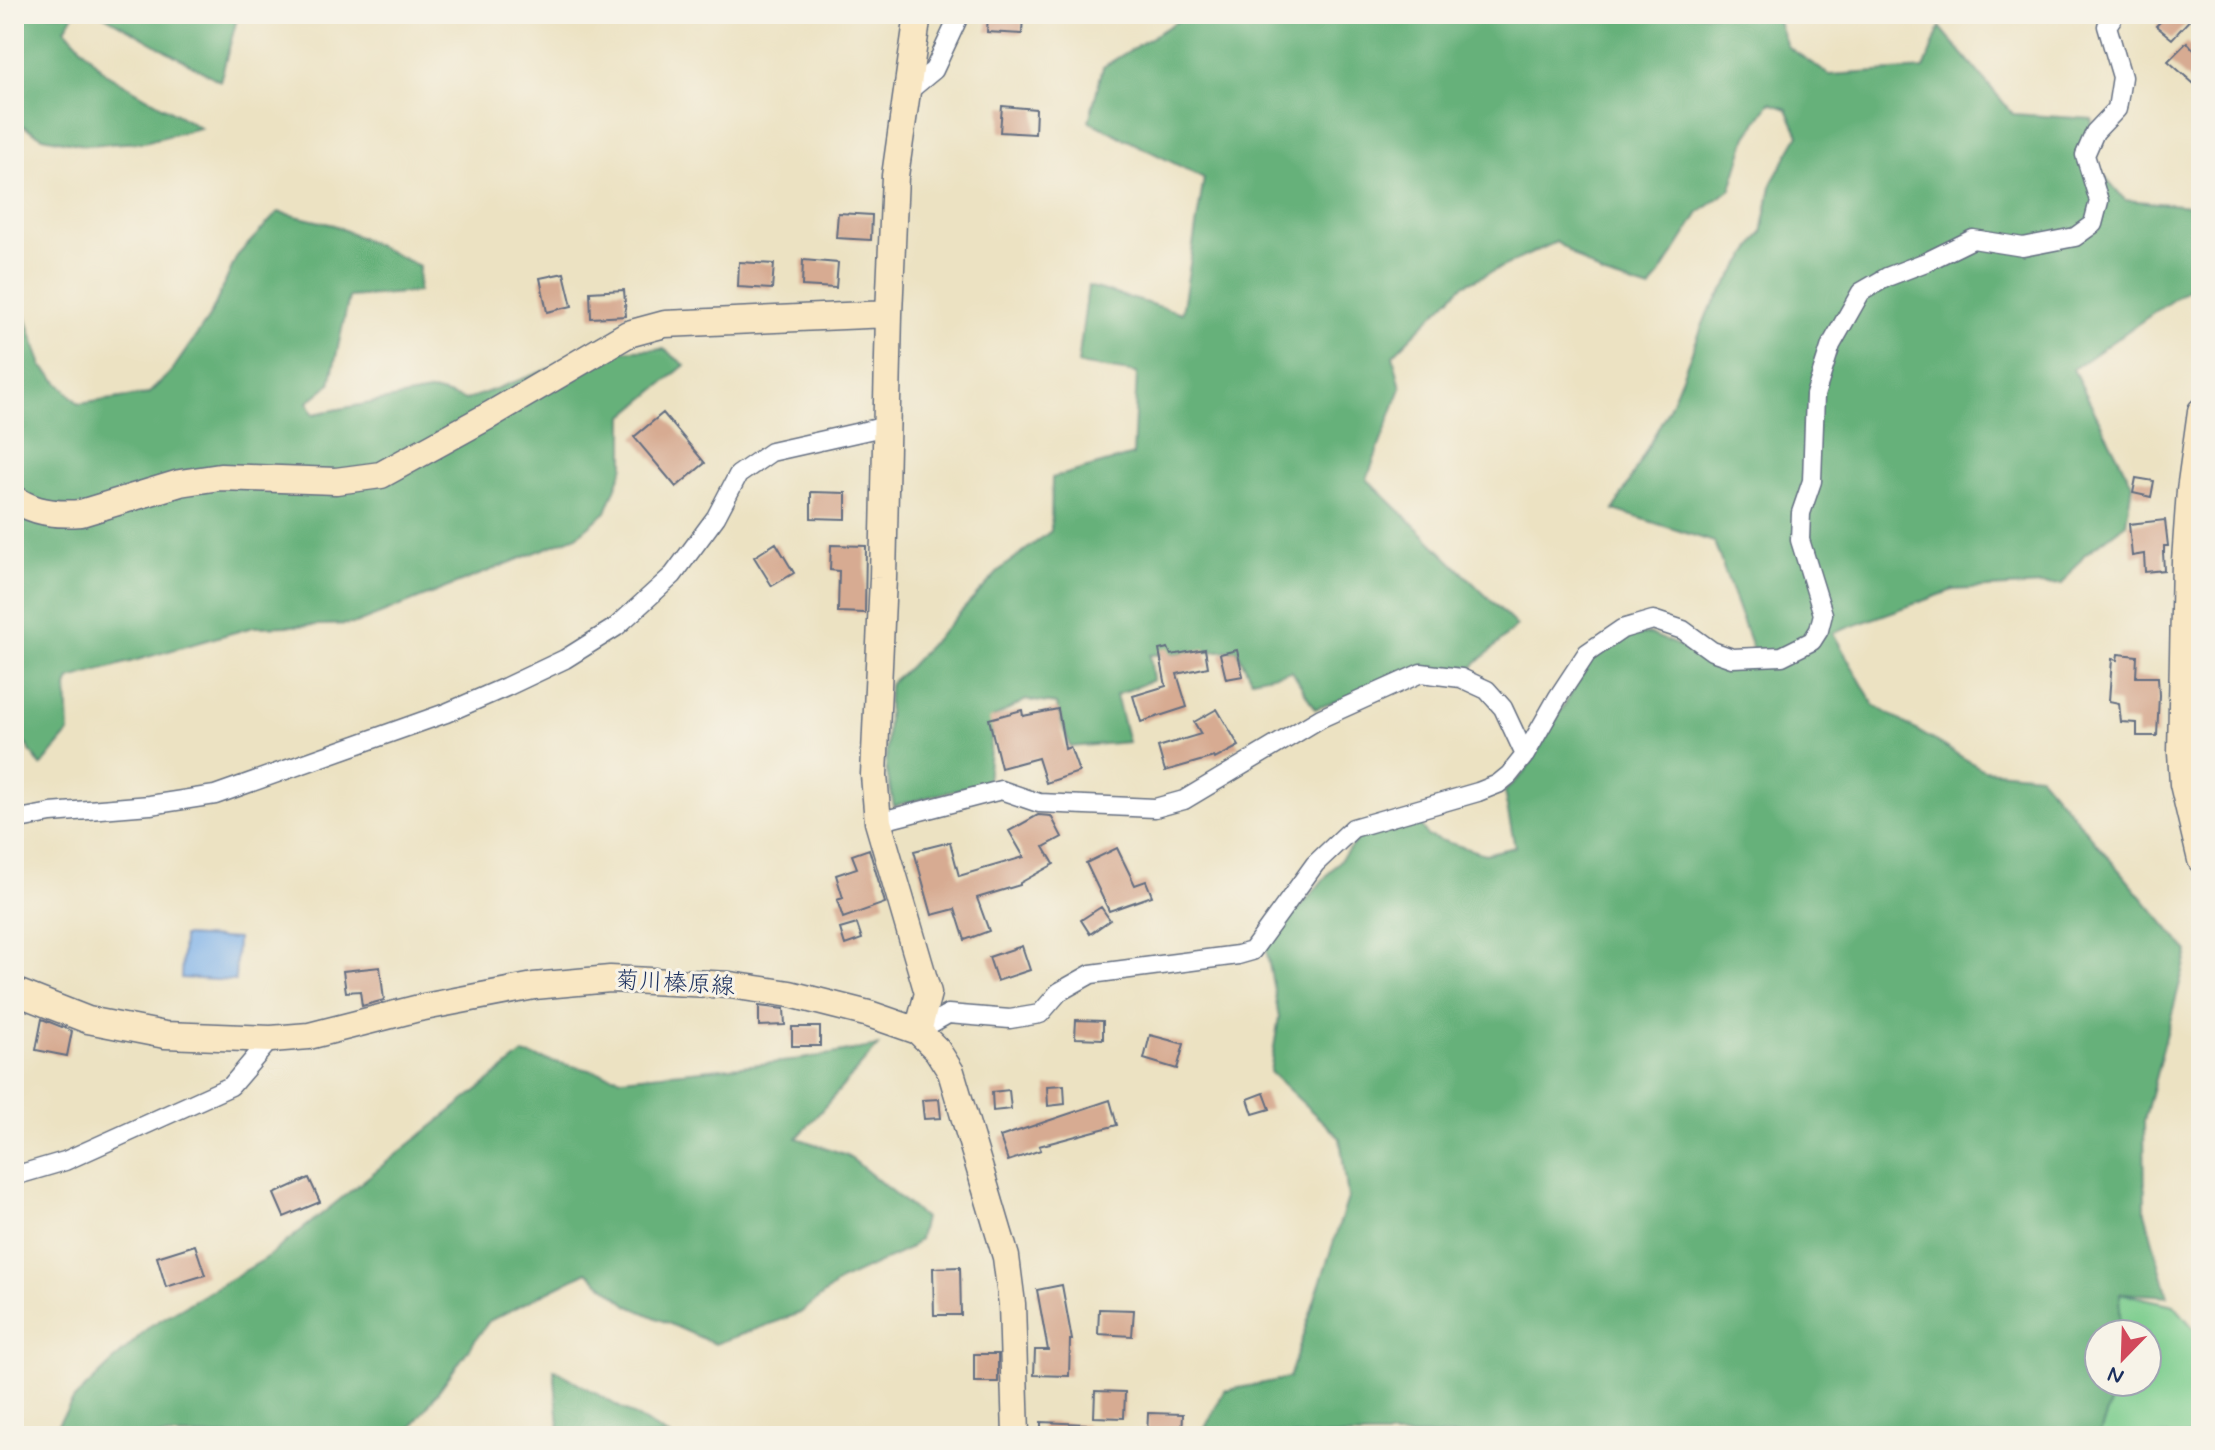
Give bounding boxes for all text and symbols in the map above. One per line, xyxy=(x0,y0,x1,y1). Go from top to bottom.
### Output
street label: 菊川榛原線 xyxy=(614,965,736,1003)
north arrow xyxy=(2083,1318,2163,1398)
text: N xyxy=(2104,1359,2128,1390)

